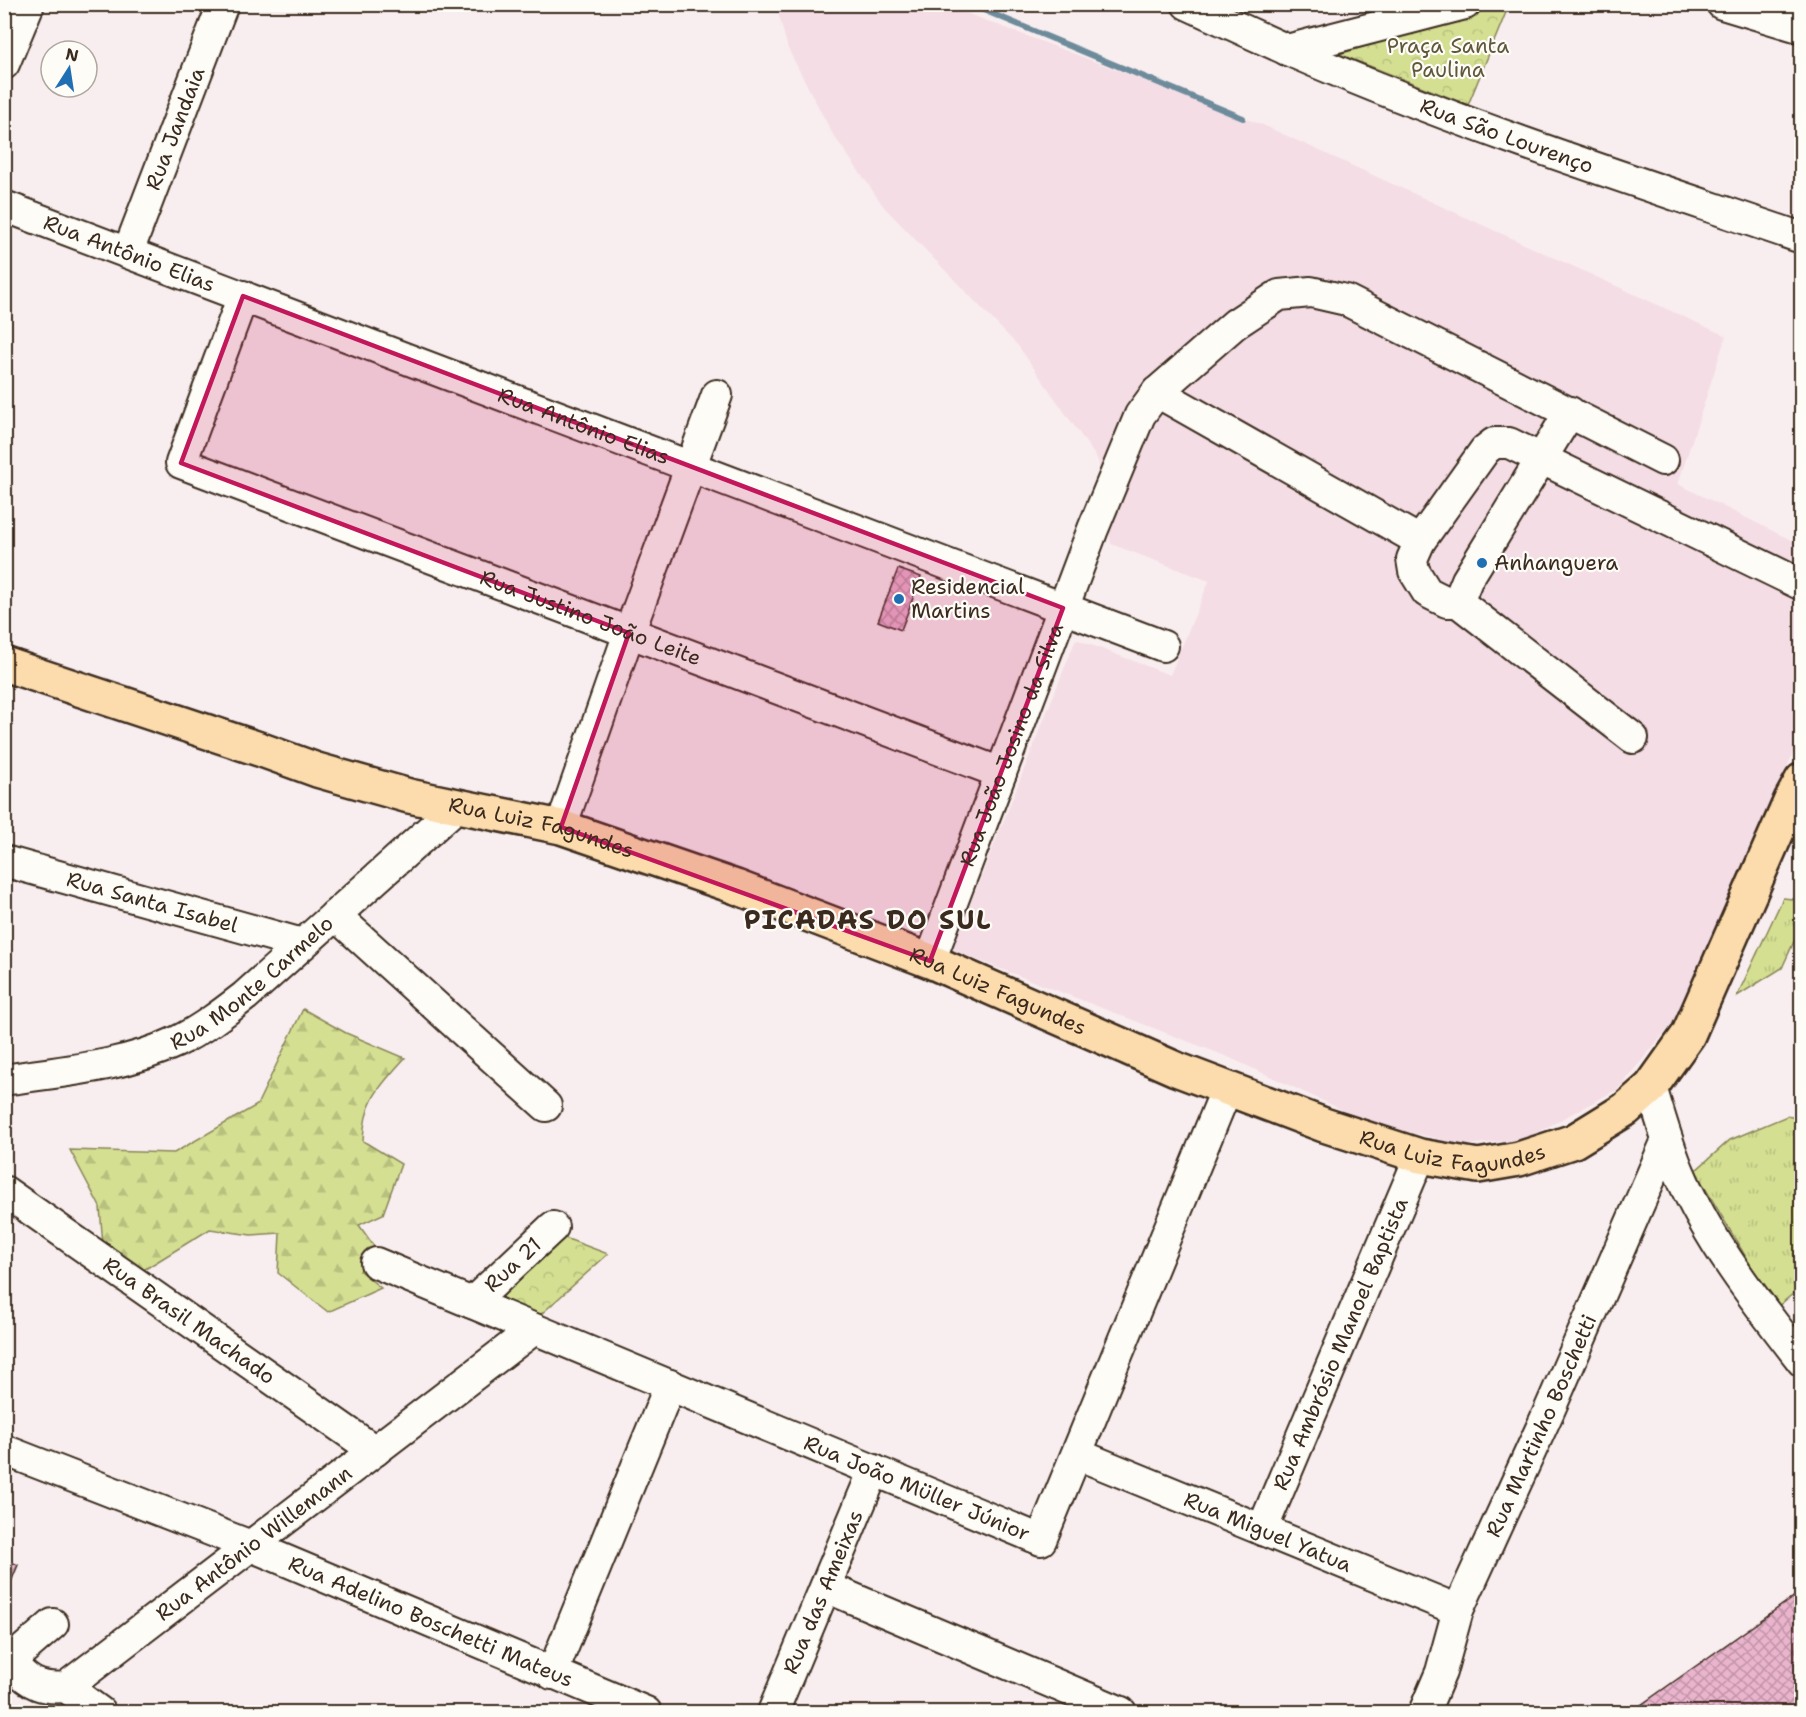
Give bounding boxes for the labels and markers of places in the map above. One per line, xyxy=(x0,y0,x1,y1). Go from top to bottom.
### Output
place label: Anhanguera xyxy=(1494,549,1618,577)
marker: Anhanguera xyxy=(1475,556,1489,570)
place label: Residencial Martins xyxy=(911,573,1025,625)
marker: Residencial Martins xyxy=(892,592,906,606)

